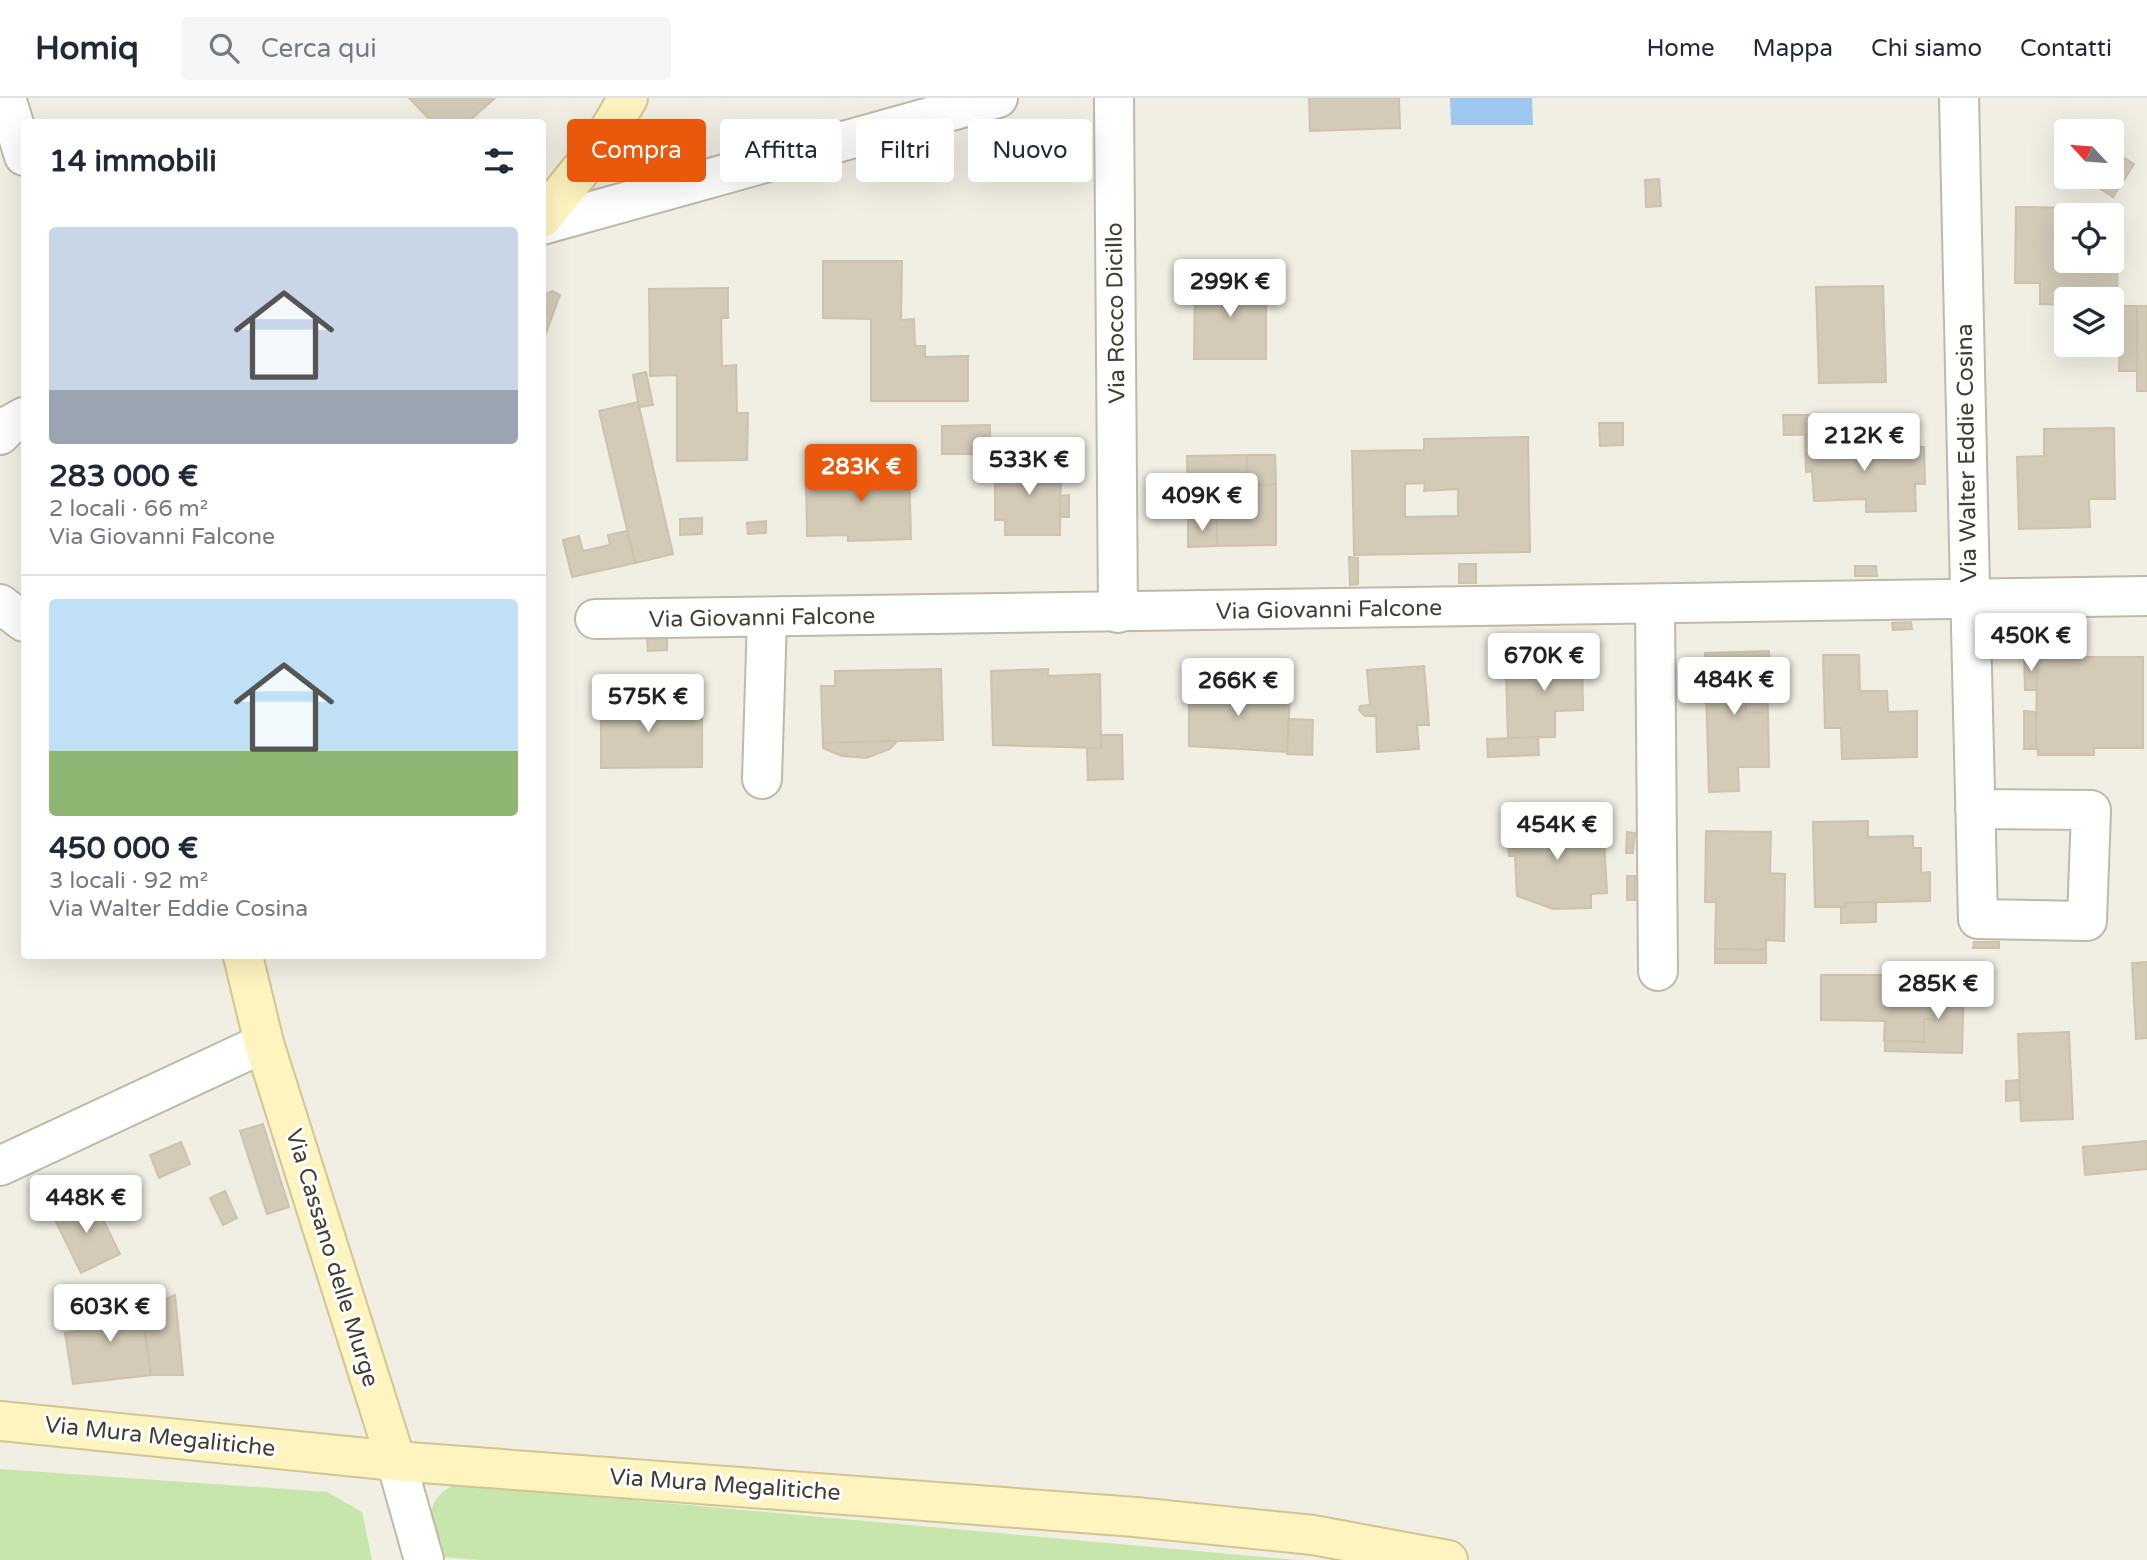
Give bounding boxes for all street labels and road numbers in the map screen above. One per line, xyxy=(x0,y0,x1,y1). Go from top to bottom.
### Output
street label: Via Rocco Dicillo xyxy=(1100,222,1132,404)
street label: Via Walter Eddie Cosina xyxy=(1951,323,1983,583)
street label: Via Giovanni Falcone xyxy=(1216,594,1442,626)
street label: Via Giovanni Falcone xyxy=(649,602,875,634)
street label: Via Cassano delle Murge xyxy=(279,1126,385,1390)
street label: Via Mura Megalitiche xyxy=(43,1411,277,1463)
street label: Via Mura Megalitiche xyxy=(608,1463,842,1507)

